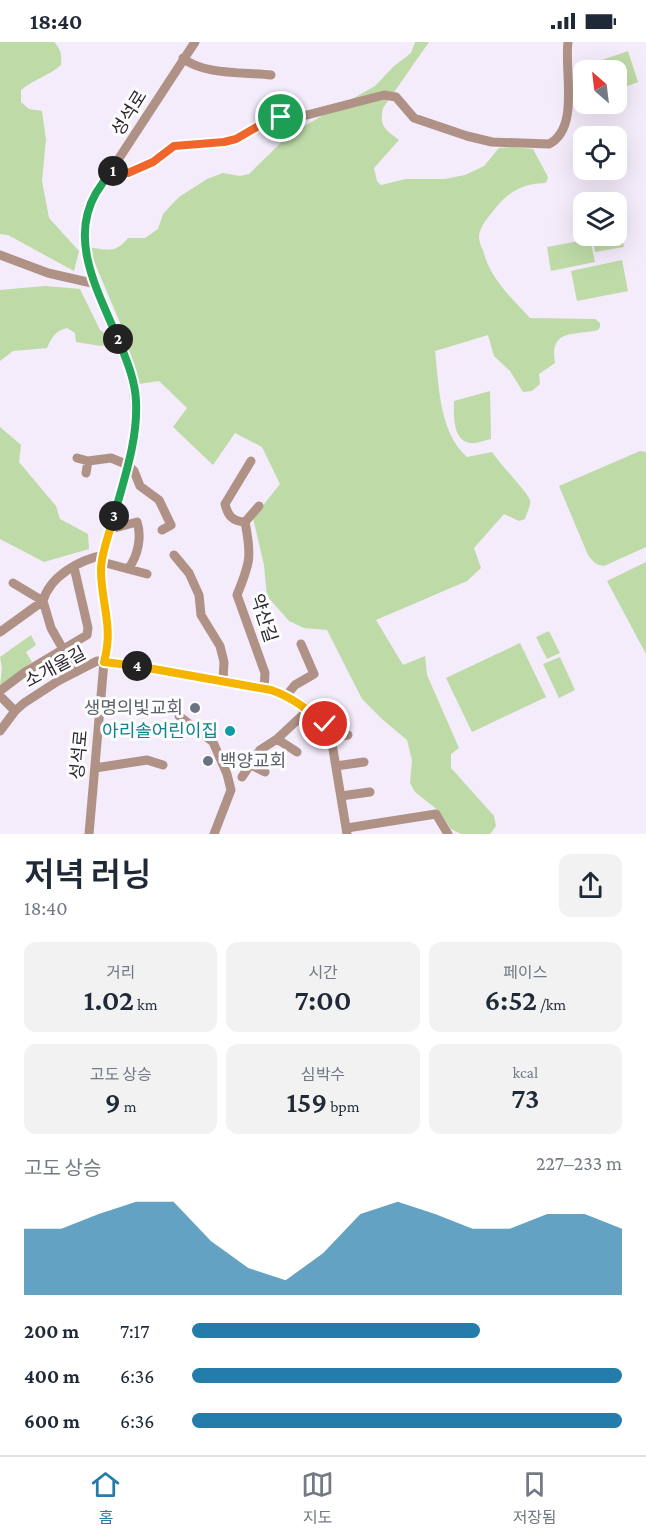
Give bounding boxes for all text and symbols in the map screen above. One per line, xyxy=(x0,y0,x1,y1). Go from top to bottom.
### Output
text: 18:40 xyxy=(30,9,82,34)
north arrow xyxy=(573,60,627,114)
map controls xyxy=(573,60,627,246)
street label: 성석로 xyxy=(107,87,151,139)
pin xyxy=(255,91,306,142)
icon: arrive xyxy=(264,100,297,133)
button: locate xyxy=(573,126,627,180)
pin: 1 xyxy=(98,156,128,186)
text: 1 xyxy=(110,162,116,179)
button: layers xyxy=(573,192,627,246)
pin: 2 xyxy=(103,324,133,354)
text: 2 xyxy=(114,330,122,347)
pin: 3 xyxy=(99,501,129,531)
text: 3 xyxy=(110,507,118,524)
street label: 약산길 xyxy=(247,591,281,645)
street label: 소개울길 xyxy=(21,643,89,691)
pin: 4 xyxy=(122,651,152,681)
text: 4 xyxy=(133,657,141,674)
place label: 생명의빛교회 xyxy=(84,698,183,718)
pin xyxy=(299,698,350,749)
marker: 생명의빛교회 xyxy=(188,701,202,715)
icon: check xyxy=(308,707,341,740)
place label: 아리솔어린이집 xyxy=(102,721,218,741)
marker: 아리솔어린이집 xyxy=(223,724,237,738)
street label: 성석로 xyxy=(67,729,91,781)
place label: 백양교회 xyxy=(220,751,286,771)
marker: 백양교회 xyxy=(201,754,215,768)
button: share xyxy=(559,854,622,917)
text: 저녁 러닝 xyxy=(24,856,152,893)
text: 18:40 xyxy=(24,897,68,919)
text: 거리 xyxy=(106,964,135,981)
text: 시간 xyxy=(308,964,338,981)
text: 페이스 xyxy=(503,964,547,981)
text: 1.02 xyxy=(84,983,134,1016)
text: 7:00 xyxy=(294,983,352,1016)
text: 6:52 xyxy=(484,983,537,1016)
text: km xyxy=(134,996,157,1013)
text: /km xyxy=(537,996,566,1013)
text: kcal xyxy=(512,1064,538,1081)
text: 고도 상승 xyxy=(90,1066,152,1083)
text: 심박수 xyxy=(301,1066,345,1083)
text: 73 xyxy=(511,1081,540,1114)
text: 9 xyxy=(105,1085,121,1118)
text: 159 xyxy=(286,1085,327,1118)
text: m xyxy=(121,1098,137,1115)
text: bpm xyxy=(327,1098,360,1115)
text: 227–233 m xyxy=(536,1152,622,1174)
text: 고도 상승 xyxy=(24,1157,101,1179)
text: 200 m xyxy=(24,1320,79,1342)
text: 7:17 xyxy=(120,1320,149,1342)
text: 400 m xyxy=(24,1365,80,1387)
text: 6:36 xyxy=(120,1365,154,1387)
text: 600 m xyxy=(24,1410,80,1432)
text: 6:36 xyxy=(120,1410,154,1432)
tab: 홈 xyxy=(89,1468,122,1528)
tab: 지도 xyxy=(301,1468,334,1528)
tab: 저장됨 xyxy=(513,1468,557,1528)

